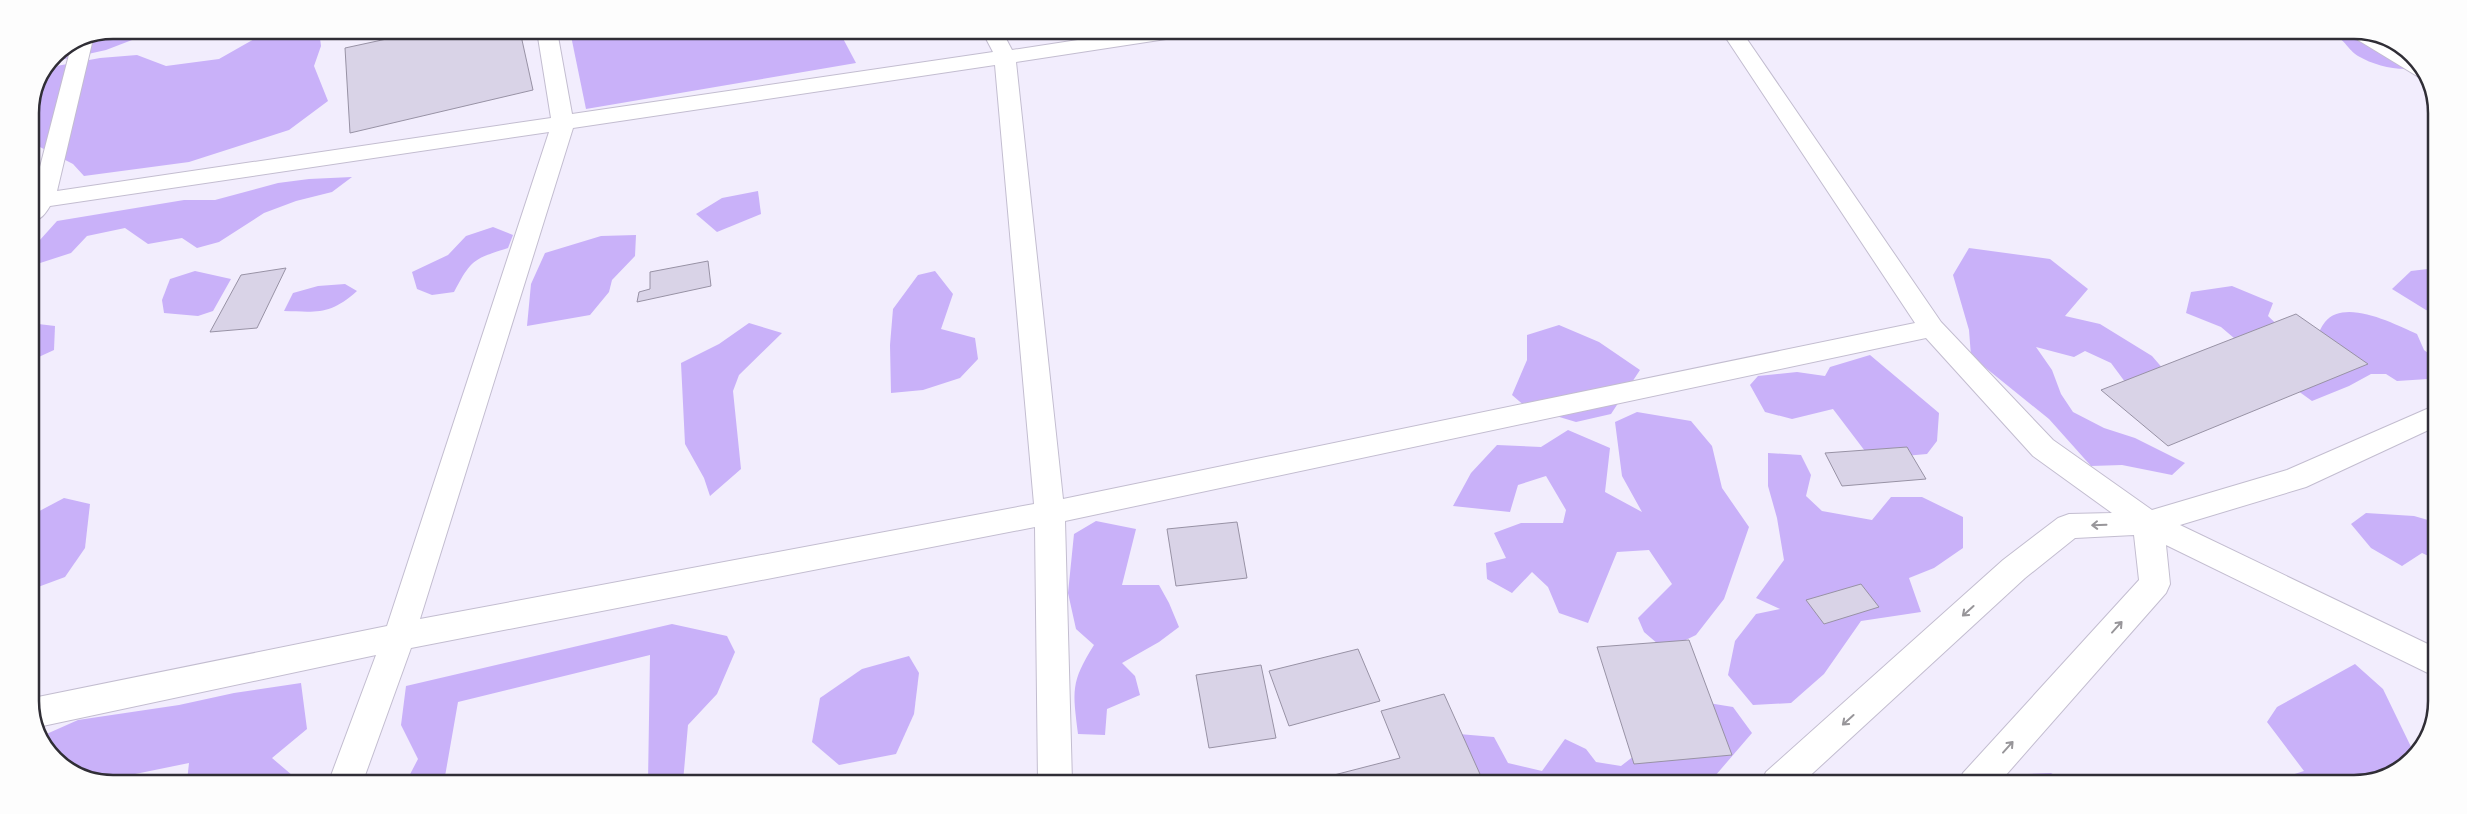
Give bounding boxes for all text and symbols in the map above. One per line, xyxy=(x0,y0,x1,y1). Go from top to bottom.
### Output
one-way arrow xyxy=(2091,520,2108,530)
one-way arrow xyxy=(1961,605,1974,617)
one-way arrow xyxy=(2111,620,2123,633)
one-way arrow xyxy=(1841,714,1854,726)
one-way arrow xyxy=(2002,741,2014,754)

